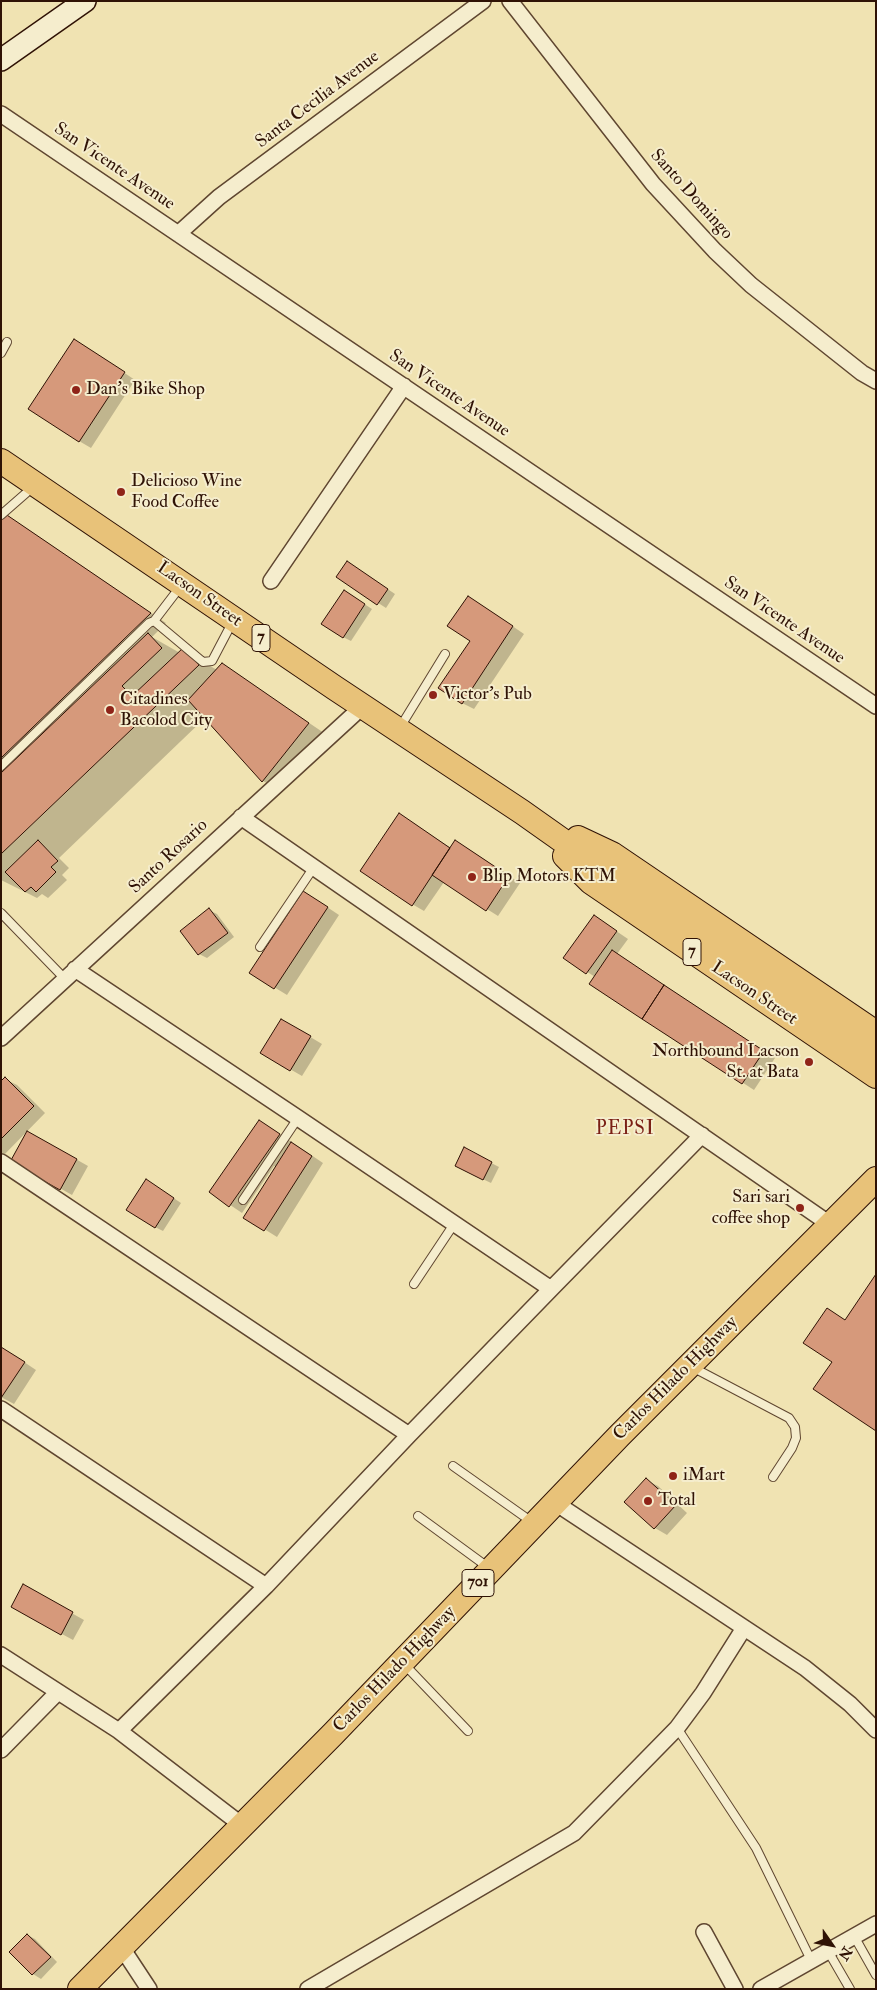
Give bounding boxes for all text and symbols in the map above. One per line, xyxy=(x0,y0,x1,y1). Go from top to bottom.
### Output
street label: Santa Cecilia Avenue xyxy=(252,47,384,153)
street label: San Vicente Avenue xyxy=(49,119,179,215)
street label: Santo Domingo xyxy=(645,146,737,244)
street label: San Vicente Avenue xyxy=(384,346,514,442)
place label: Dan's Bike Shop xyxy=(86,379,205,401)
marker: Dan's Bike Shop xyxy=(70,384,82,396)
place label: Delicioso Wine Food Coffee xyxy=(131,471,242,514)
marker: Delicioso Wine Food Coffee xyxy=(115,486,127,498)
street label: Lacson Street xyxy=(152,558,246,632)
street label: San Vicente Avenue xyxy=(719,573,849,669)
road number: 7 xyxy=(252,624,270,651)
place label: Victor's Pub xyxy=(443,684,532,706)
place label: Citadines Bacolod City xyxy=(120,689,212,732)
marker: Victor's Pub xyxy=(427,689,439,701)
marker: Citadines Bacolod City xyxy=(104,704,116,716)
street label: Santo Rosario xyxy=(125,815,213,899)
place label: Blip Motors KTM xyxy=(482,866,616,888)
marker: Blip Motors KTM xyxy=(466,871,478,883)
road number: 7 xyxy=(683,939,701,966)
street label: Lacson Street xyxy=(707,957,801,1031)
place label: Northbound Lacson St. at Bata xyxy=(652,1041,799,1084)
marker: Northbound Lacson St. at Bata xyxy=(803,1056,815,1068)
district label: PEPSI xyxy=(595,1119,655,1141)
place label: Sari sari coffee shop xyxy=(712,1187,790,1230)
marker: Sari sari coffee shop xyxy=(794,1202,806,1214)
street label: Carlos Hilado Highway xyxy=(609,1312,743,1446)
place label: iMart xyxy=(683,1465,725,1487)
marker: iMart xyxy=(667,1470,679,1482)
place label: Total xyxy=(658,1490,696,1512)
marker: Total xyxy=(642,1495,654,1507)
road number: 701 xyxy=(462,1570,494,1596)
street label: Carlos Hilado Highway xyxy=(329,1602,461,1738)
north arrow xyxy=(807,1920,857,1970)
text: N xyxy=(834,1944,856,1963)

